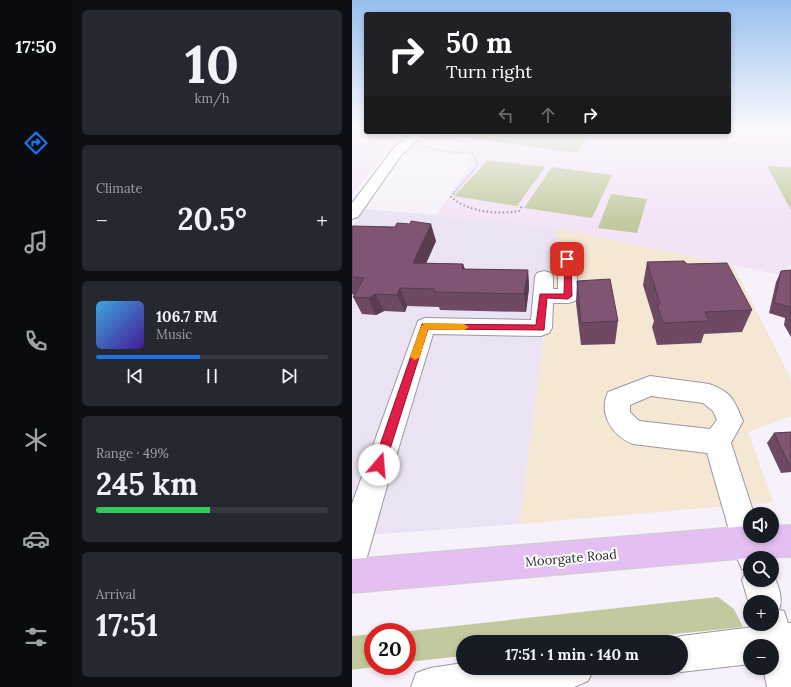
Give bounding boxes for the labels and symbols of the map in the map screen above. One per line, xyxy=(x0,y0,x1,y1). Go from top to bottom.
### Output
pin xyxy=(550,242,584,276)
position arrow xyxy=(358,444,400,486)
street label: Moorgate Road xyxy=(524,546,618,570)
speed limit sign: 20 xyxy=(364,623,416,675)

